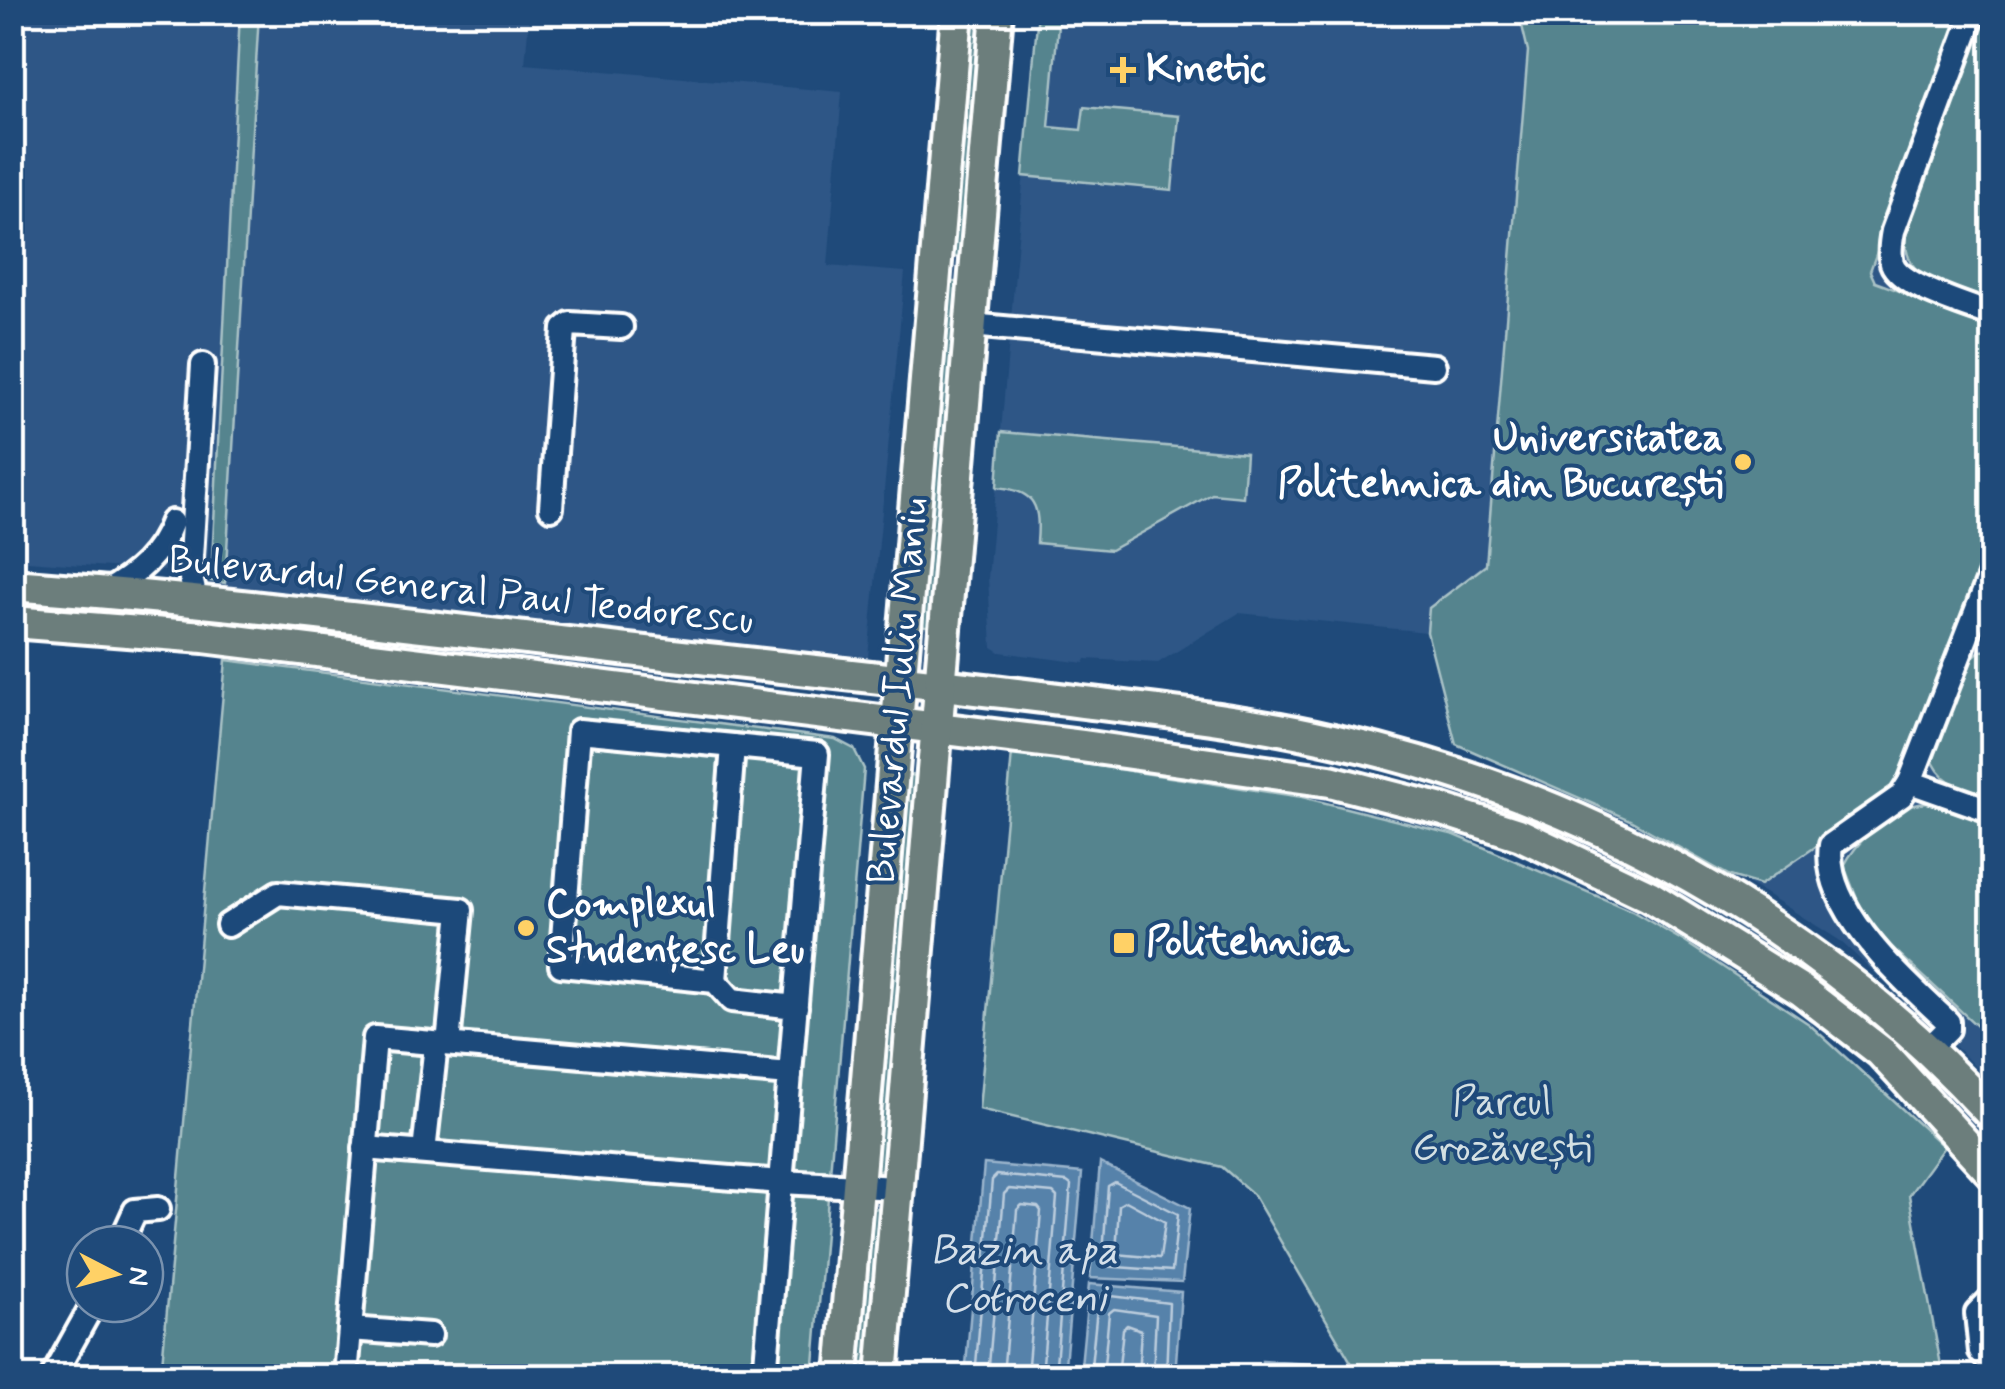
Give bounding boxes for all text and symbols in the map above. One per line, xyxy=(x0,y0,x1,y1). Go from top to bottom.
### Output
place label: Kinetic xyxy=(1146,44,1266,96)
marker: Kinetic xyxy=(1110,57,1136,83)
place label: Universitatea Politehnica din București xyxy=(1277,413,1723,511)
marker: Universitatea Politehnica din București xyxy=(1732,451,1754,473)
street label: Bulevardul Iuliu Maniu xyxy=(856,496,942,886)
street label: Bulevardul General Paul Teodorescu xyxy=(166,534,756,648)
place label: Complexul Studențesc Leu xyxy=(546,879,805,977)
marker: Complexul Studențesc Leu xyxy=(515,917,537,939)
place label: Politehnica xyxy=(1146,917,1350,969)
marker: Politehnica xyxy=(1111,930,1137,956)
park label: Parcul Grozăvești xyxy=(1412,1077,1592,1175)
north arrow xyxy=(65,1224,165,1324)
water label: Bazin apa Cotroceni xyxy=(930,1224,1118,1327)
text: N xyxy=(118,1265,157,1288)

